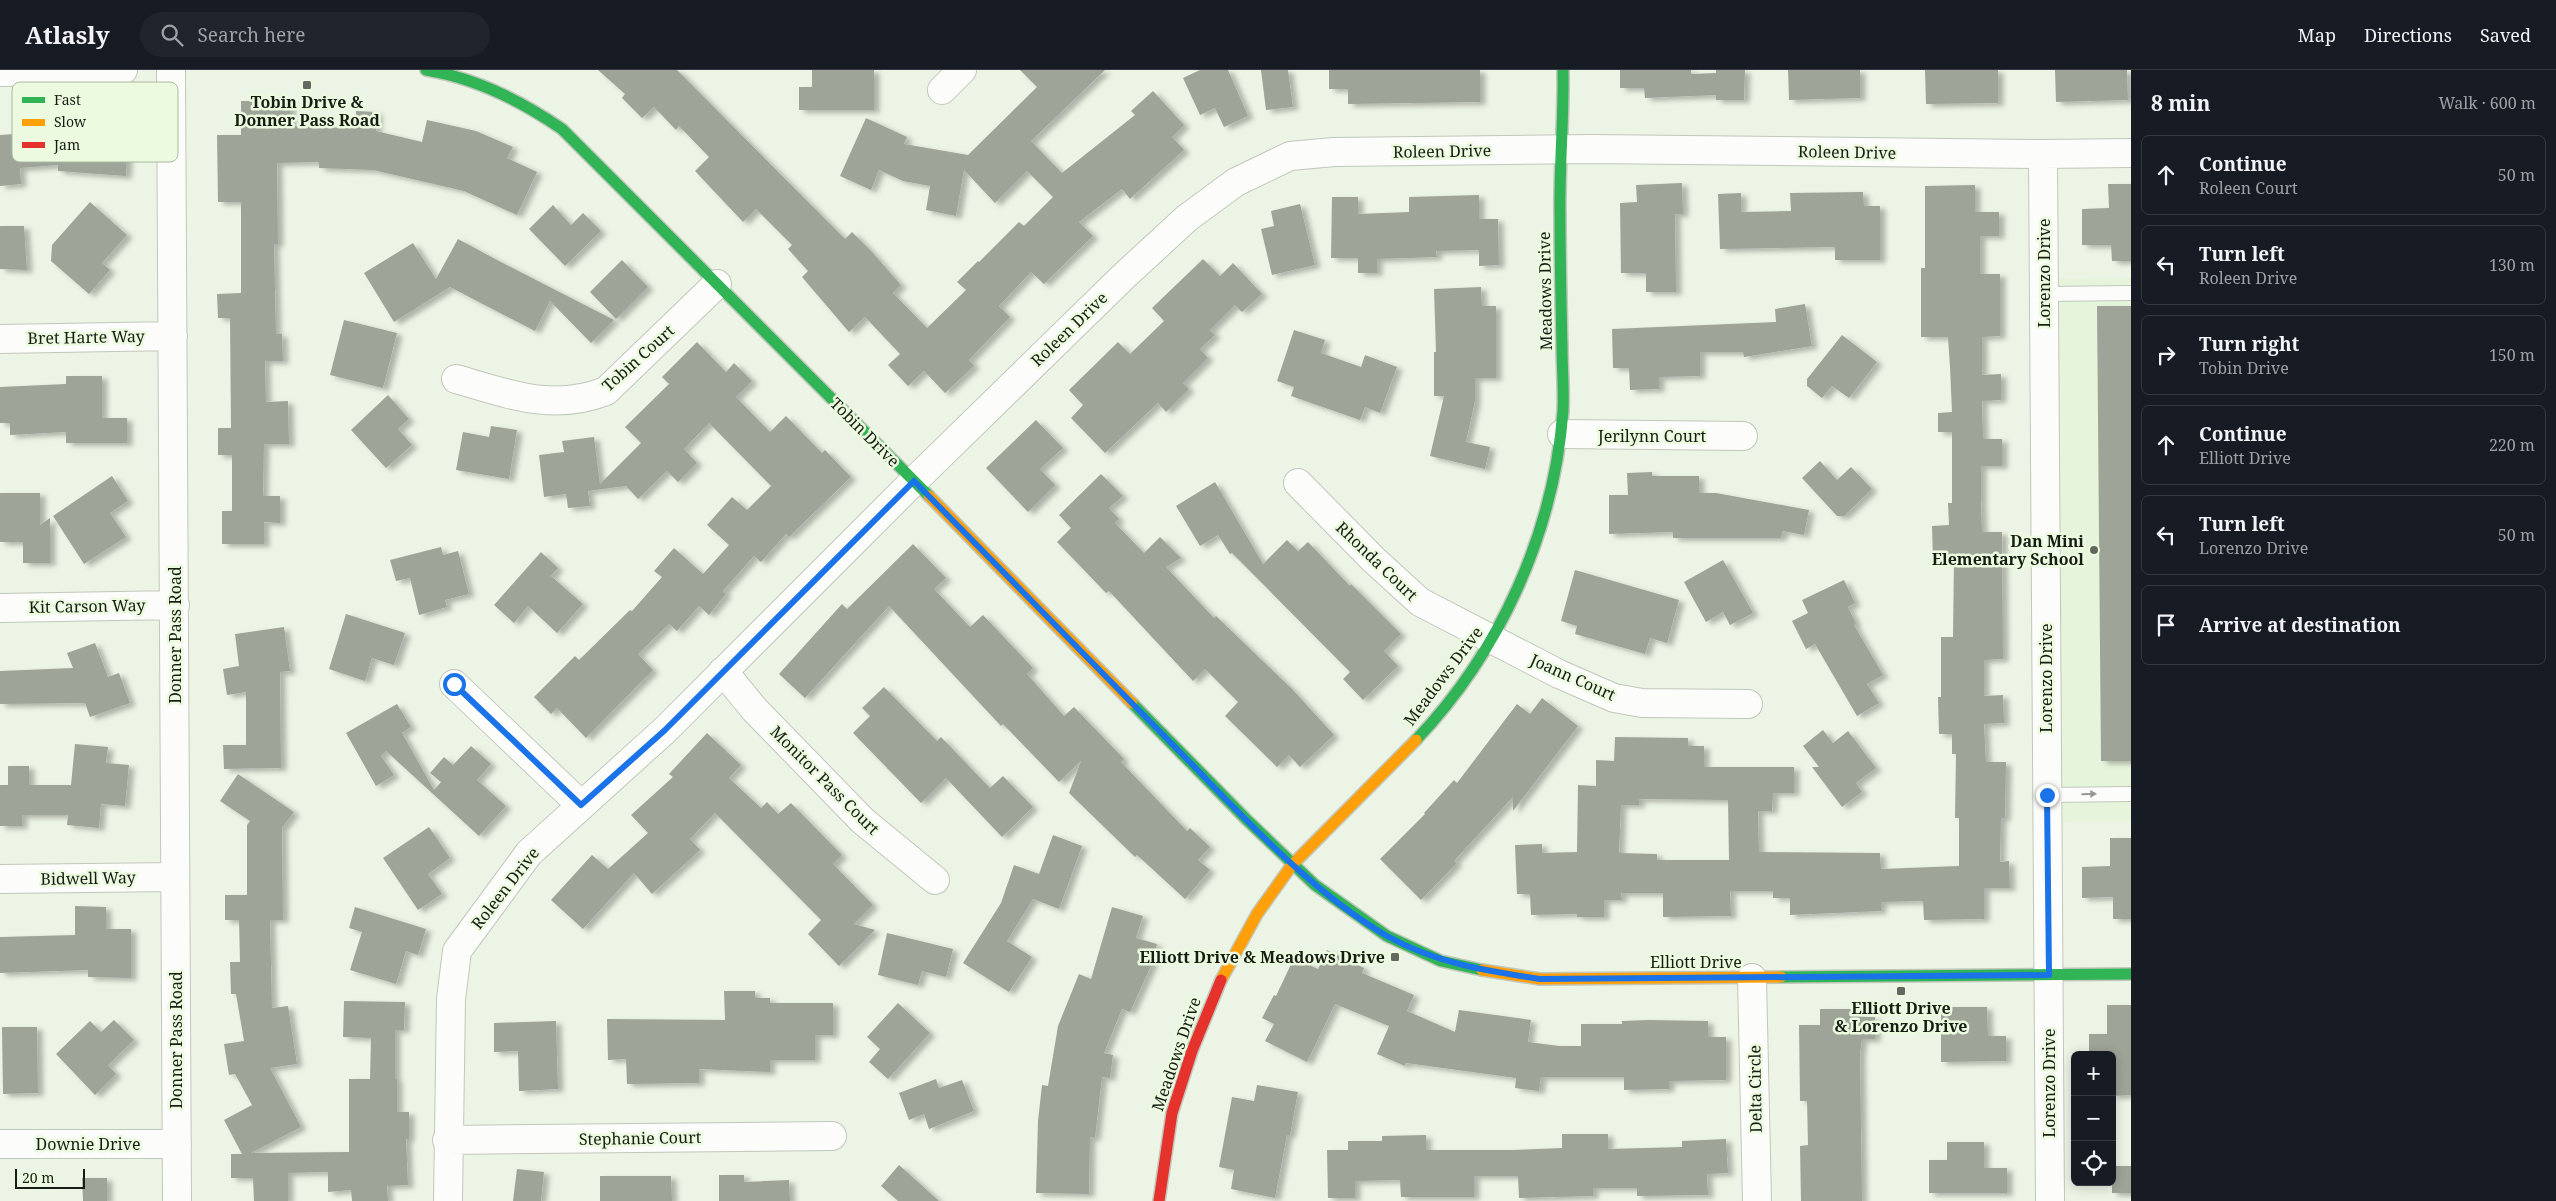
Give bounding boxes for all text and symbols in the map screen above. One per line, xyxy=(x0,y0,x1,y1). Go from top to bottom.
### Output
search box xyxy=(140,12,490,57)
text: Atlasly xyxy=(25,18,110,51)
icon: search xyxy=(158,21,186,49)
text: Search here xyxy=(198,22,305,48)
text: Map xyxy=(2298,23,2336,47)
text: Directions xyxy=(2364,23,2452,47)
text: Saved xyxy=(2480,23,2531,47)
marker: Tobin Drive & Donner Pass Road xyxy=(301,79,313,91)
legend xyxy=(12,82,178,162)
text: 8 min xyxy=(2151,89,2210,117)
text: Fast xyxy=(54,90,81,109)
place label: Tobin Drive & Donner Pass Road xyxy=(234,91,380,131)
text: Walk · 600 m xyxy=(2439,92,2536,114)
text: Slow xyxy=(54,112,87,131)
text: Jam xyxy=(53,135,80,154)
street label: Roleen Drive xyxy=(1393,139,1491,163)
street label: Roleen Drive xyxy=(1798,140,1896,164)
text: Continue xyxy=(2199,151,2287,177)
icon: ahead xyxy=(2152,161,2180,189)
text: 50 m xyxy=(2498,164,2535,186)
text: Roleen Court xyxy=(2199,177,2298,199)
street label: Lorenzo Drive xyxy=(2033,218,2055,328)
street label: Meadows Drive xyxy=(1533,231,1557,351)
text: Turn left xyxy=(2199,241,2285,267)
icon: left xyxy=(2152,251,2180,279)
text: 130 m xyxy=(2489,254,2535,276)
text: Roleen Drive xyxy=(2199,267,2297,289)
street label: Roleen Drive xyxy=(1026,287,1112,371)
street label: Tobin Court xyxy=(597,319,679,396)
street label: Bret Harte Way xyxy=(27,325,146,349)
text: Turn right xyxy=(2199,331,2299,357)
icon: right xyxy=(2152,341,2180,369)
text: 150 m xyxy=(2489,344,2535,366)
text: Tobin Drive xyxy=(2199,357,2289,379)
street label: Tobin Drive xyxy=(825,392,905,472)
text: Continue xyxy=(2199,421,2287,447)
street label: Jerilynn Court xyxy=(1597,425,1706,447)
icon: ahead xyxy=(2152,431,2180,459)
text: 220 m xyxy=(2489,434,2535,456)
text: Elliott Drive xyxy=(2199,447,2291,469)
text: Turn left xyxy=(2199,511,2285,537)
street label: Rhonda Court xyxy=(1331,516,1423,606)
icon: left xyxy=(2152,521,2180,549)
text: 50 m xyxy=(2498,524,2535,546)
place label: Dan Mini Elementary School xyxy=(1932,530,2084,570)
text: Lorenzo Drive xyxy=(2199,537,2308,559)
marker: Dan Mini Elementary School xyxy=(2088,544,2100,556)
street label: Donner Pass Road xyxy=(164,566,186,704)
street label: Kit Carson Way xyxy=(28,594,147,618)
icon: arrive xyxy=(2152,611,2180,639)
text: Arrive at destination xyxy=(2199,612,2401,638)
street label: Meadows Drive xyxy=(1398,622,1488,730)
street label: Lorenzo Drive xyxy=(2035,623,2057,733)
street label: Joann Court xyxy=(1526,648,1619,706)
route start xyxy=(443,673,466,696)
street label: Monitor Pass Court xyxy=(766,721,885,840)
route end xyxy=(2036,784,2059,807)
one-way arrow xyxy=(2081,790,2097,798)
street label: Roleen Drive xyxy=(466,842,544,934)
street label: Bidwell Way xyxy=(40,866,137,890)
place label: Elliott Drive & Meadows Drive xyxy=(1140,946,1385,968)
marker: Elliott Drive & Meadows Drive xyxy=(1389,951,1401,963)
street label: Elliott Drive xyxy=(1650,951,1742,973)
street label: Donner Pass Road xyxy=(165,971,187,1109)
marker: Elliott Drive & Lorenzo Drive xyxy=(1895,985,1907,997)
street label: Meadows Drive xyxy=(1146,994,1206,1114)
place label: Elliott Drive & Lorenzo Drive xyxy=(1834,997,1968,1037)
street label: Lorenzo Drive xyxy=(2038,1028,2060,1138)
street label: Delta Circle xyxy=(1743,1045,1767,1133)
map controls xyxy=(2071,1051,2116,1186)
button: + xyxy=(2071,1051,2116,1096)
button: − xyxy=(2071,1096,2116,1141)
street label: Stephanie Court xyxy=(579,1126,702,1150)
street label: Downie Drive xyxy=(36,1133,140,1155)
button: locate xyxy=(2071,1141,2116,1186)
scale bar xyxy=(15,1166,85,1189)
text: 20 m xyxy=(22,1168,55,1187)

